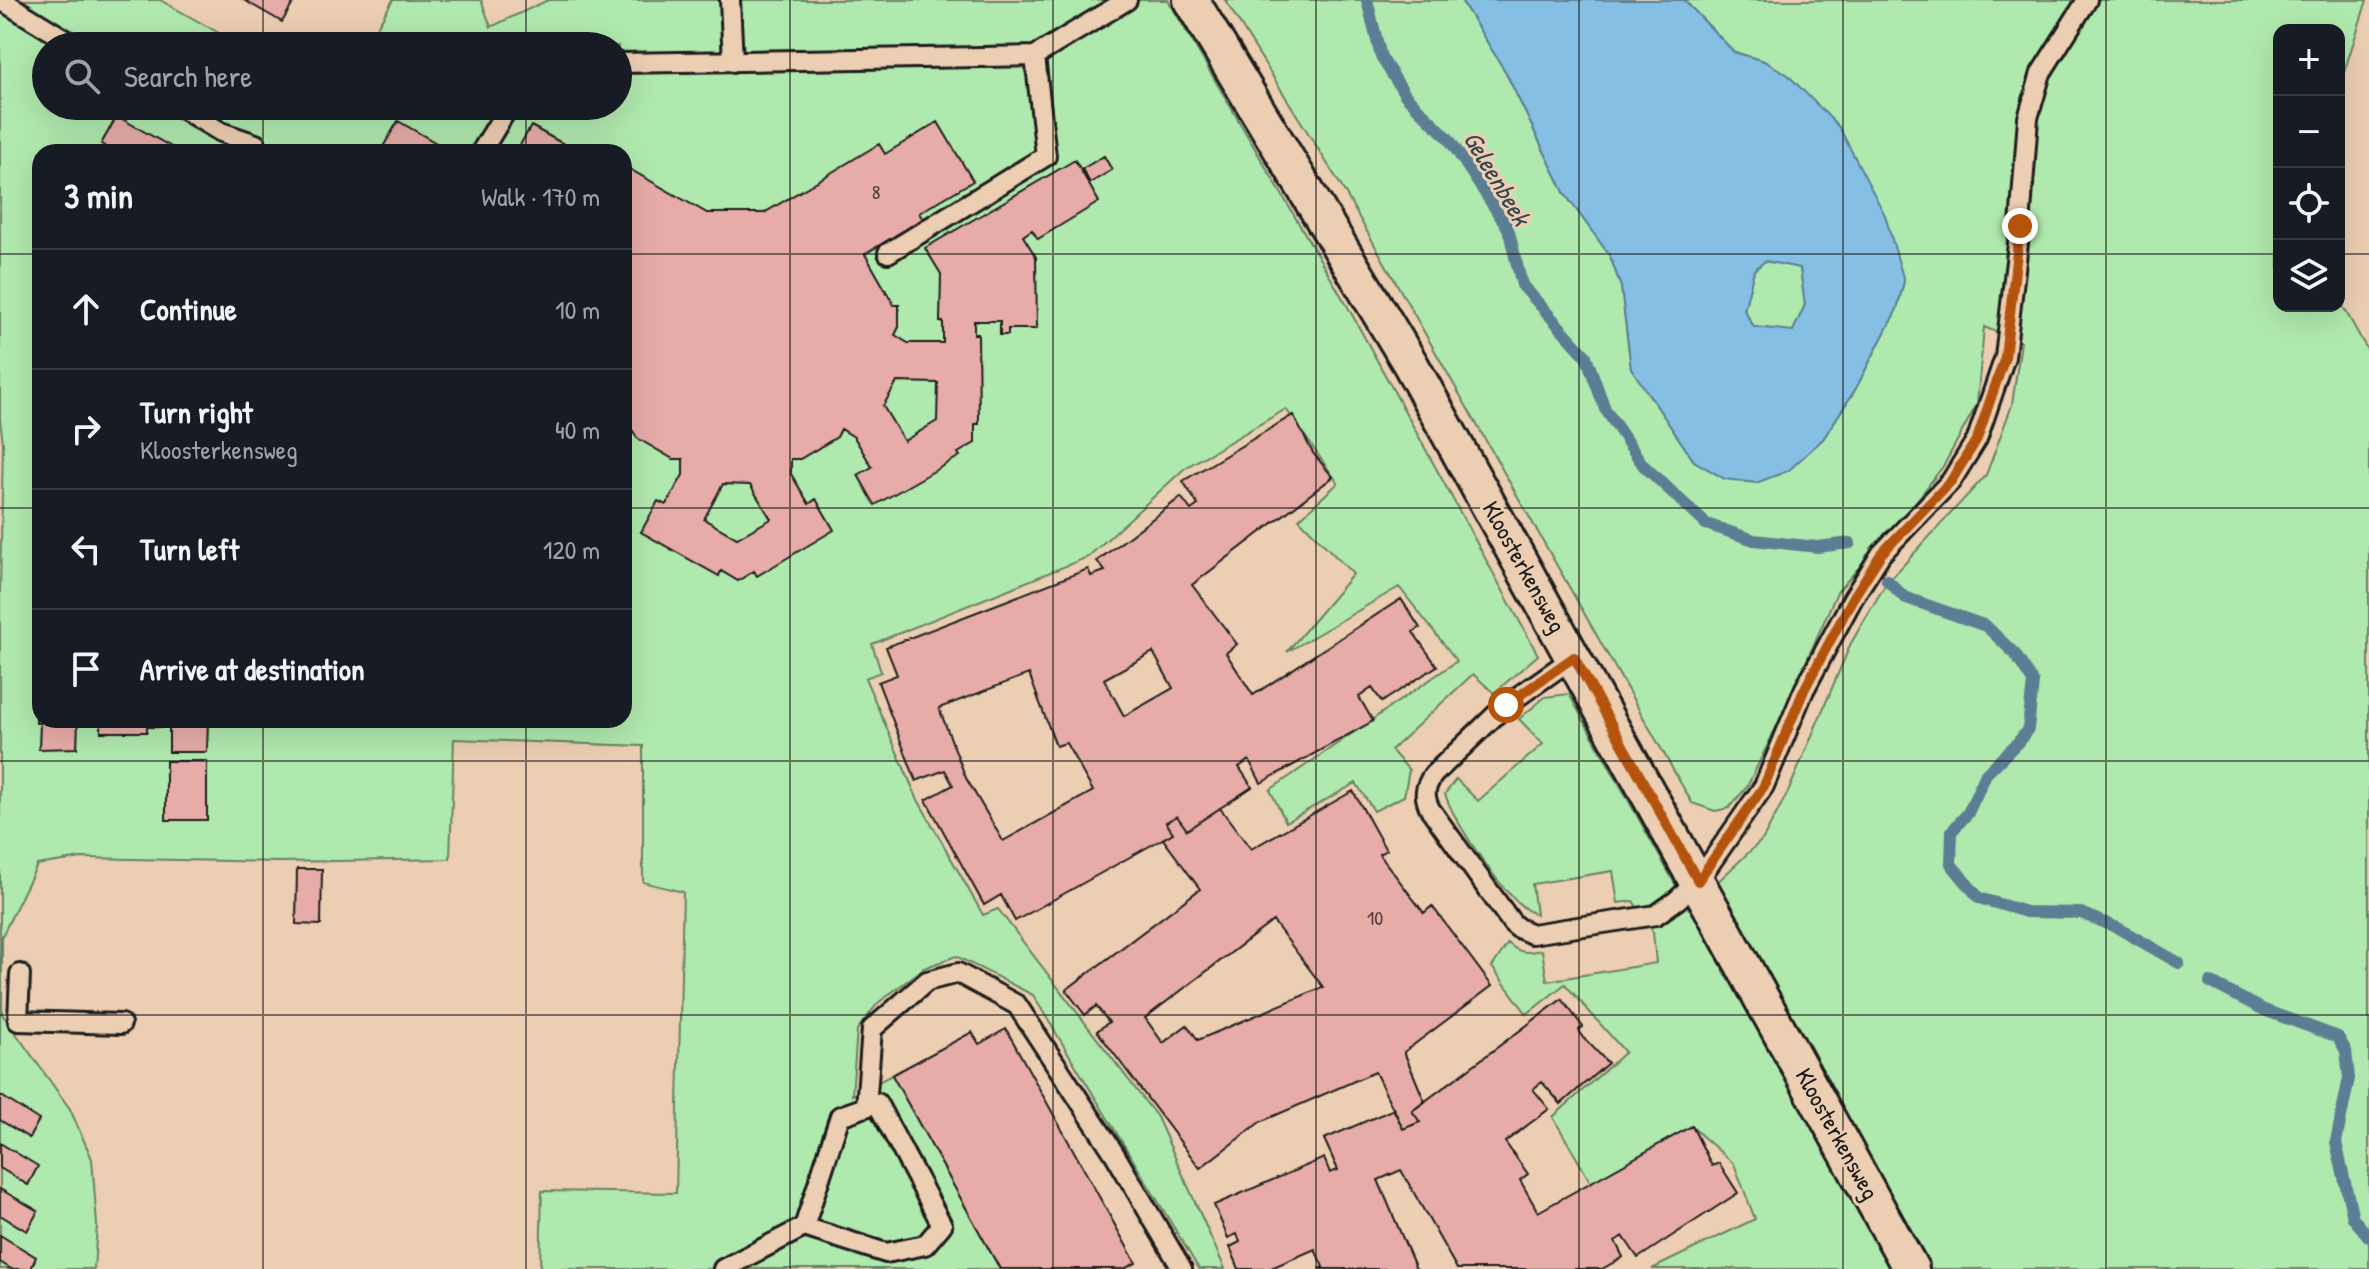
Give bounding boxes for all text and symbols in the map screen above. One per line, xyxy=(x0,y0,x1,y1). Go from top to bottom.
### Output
map controls xyxy=(2273,24,2345,312)
button: + xyxy=(2273,24,2345,96)
search box xyxy=(32,32,632,120)
icon: search xyxy=(60,54,104,98)
text: Search here xyxy=(124,56,252,96)
button: − xyxy=(2273,96,2345,168)
water label: Geleenbeek xyxy=(1456,124,1540,233)
button: locate xyxy=(2273,168,2345,240)
text: 3 min xyxy=(64,173,133,219)
house number: 8 xyxy=(872,178,880,205)
text: Walk · 170 m xyxy=(481,179,600,214)
route end xyxy=(2002,208,2038,244)
button: layers xyxy=(2273,240,2345,312)
icon: ahead xyxy=(64,287,108,331)
text: Continue xyxy=(140,289,237,329)
text: 10 m xyxy=(555,292,600,327)
text: Turn right xyxy=(140,392,253,432)
icon: right xyxy=(64,407,108,451)
text: 40 m xyxy=(555,412,600,447)
text: Kloosterkensweg xyxy=(140,432,298,467)
street label: Kloosterkensweg xyxy=(1476,495,1574,638)
icon: left xyxy=(64,527,108,571)
text: Turn left xyxy=(140,529,239,569)
text: 120 m xyxy=(543,532,600,567)
icon: arrive xyxy=(64,647,108,691)
text: Arrive at destination xyxy=(140,649,365,689)
route start xyxy=(1488,687,1524,723)
house number: 10 xyxy=(1367,904,1383,931)
street label: Kloosterkensweg xyxy=(1789,1062,1887,1205)

